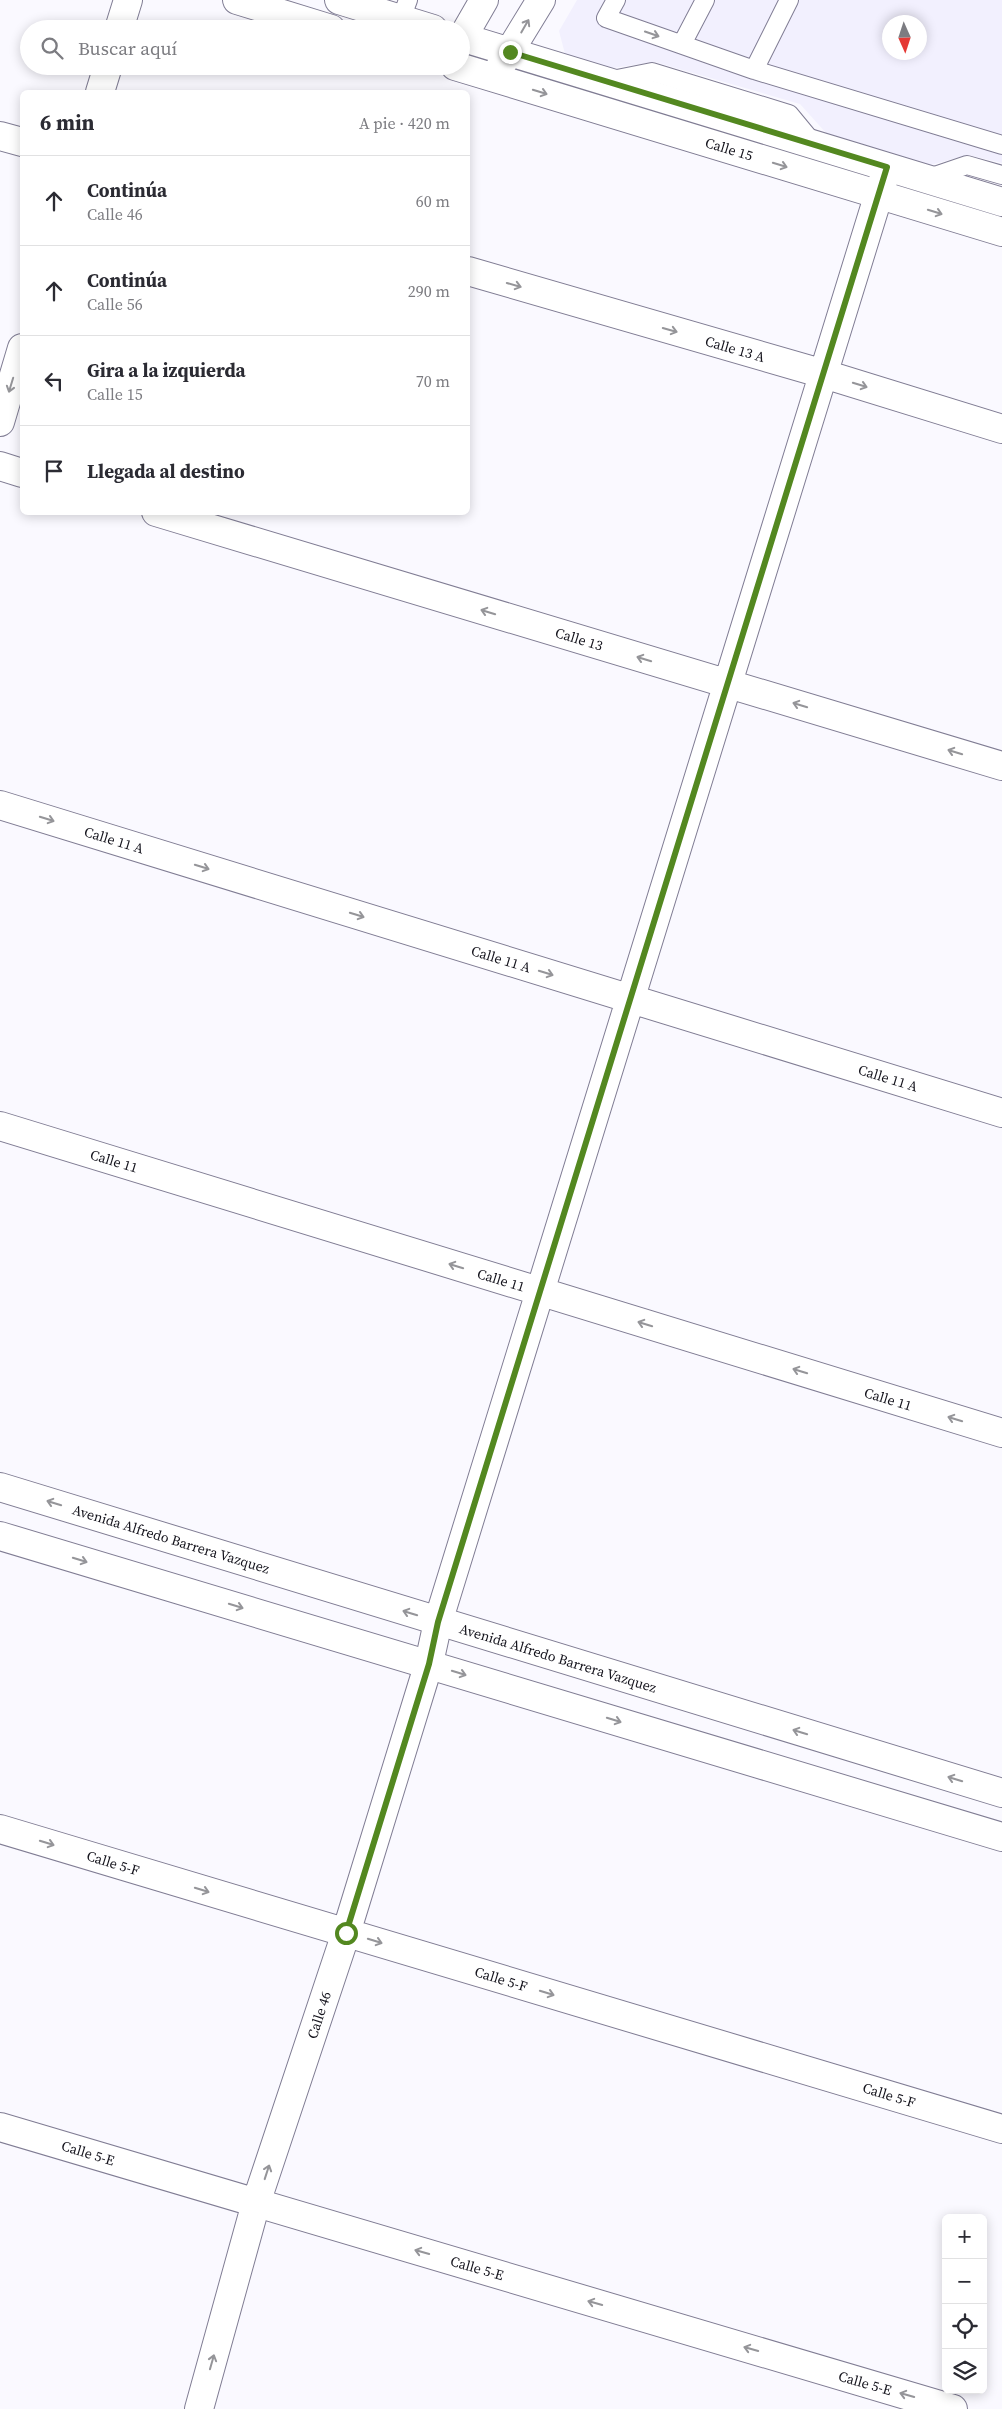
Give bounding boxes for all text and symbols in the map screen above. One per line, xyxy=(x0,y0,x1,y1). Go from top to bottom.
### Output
north arrow xyxy=(882,15,927,60)
search box xyxy=(20,20,470,75)
one-way arrow xyxy=(521,20,531,34)
one-way arrow xyxy=(644,30,659,39)
icon: search xyxy=(38,34,66,62)
text: Buscar aquí xyxy=(78,35,177,61)
route end xyxy=(499,41,522,64)
one-way arrow xyxy=(532,88,548,98)
text: 6 min xyxy=(40,108,95,137)
text: A pie · 420 m xyxy=(359,112,450,134)
street label: Calle 15 xyxy=(703,132,755,166)
one-way arrow xyxy=(771,160,787,170)
text: Continúa xyxy=(87,177,167,203)
icon: ahead xyxy=(40,187,68,215)
text: 60 m xyxy=(416,190,450,212)
text: Calle 46 xyxy=(87,203,143,225)
one-way arrow xyxy=(927,208,942,217)
text: Continúa xyxy=(87,267,167,293)
icon: ahead xyxy=(40,277,68,305)
text: 290 m xyxy=(408,280,450,302)
one-way arrow xyxy=(506,280,522,290)
text: Calle 56 xyxy=(87,293,143,315)
one-way arrow xyxy=(662,325,678,335)
street label: Calle 13 A xyxy=(703,331,768,367)
text: Gira a la izquierda xyxy=(87,357,246,383)
icon: left xyxy=(40,367,68,395)
text: 70 m xyxy=(416,370,450,392)
one-way arrow xyxy=(6,377,16,393)
one-way arrow xyxy=(852,381,868,391)
text: Calle 15 xyxy=(87,383,143,405)
icon: arrive xyxy=(40,457,68,485)
text: Llegada al destino xyxy=(87,458,245,484)
one-way arrow xyxy=(481,607,497,617)
street label: Calle 13 xyxy=(553,622,605,656)
one-way arrow xyxy=(636,653,652,663)
one-way arrow xyxy=(792,700,808,710)
one-way arrow xyxy=(948,747,964,757)
one-way arrow xyxy=(38,815,54,825)
street label: Calle 11 A xyxy=(82,821,147,859)
one-way arrow xyxy=(194,863,210,873)
one-way arrow xyxy=(349,910,365,920)
street label: Calle 11 A xyxy=(469,940,534,978)
one-way arrow xyxy=(538,969,553,978)
street label: Calle 11 A xyxy=(856,1059,921,1097)
street label: Calle 11 xyxy=(88,1144,140,1178)
one-way arrow xyxy=(448,1261,464,1270)
street label: Calle 11 xyxy=(475,1263,527,1297)
one-way arrow xyxy=(637,1318,653,1328)
one-way arrow xyxy=(792,1366,808,1376)
street label: Calle 11 xyxy=(862,1382,914,1416)
one-way arrow xyxy=(948,1414,964,1424)
one-way arrow xyxy=(46,1498,62,1508)
street label: Avenida Alfredo Barrera Vazquez xyxy=(70,1499,273,1579)
one-way arrow xyxy=(72,1555,88,1565)
one-way arrow xyxy=(228,1602,244,1612)
one-way arrow xyxy=(402,1608,418,1618)
street label: Avenida Alfredo Barrera Vazquez xyxy=(457,1618,660,1698)
one-way arrow xyxy=(450,1668,466,1678)
one-way arrow xyxy=(606,1715,622,1725)
one-way arrow xyxy=(792,1726,808,1736)
one-way arrow xyxy=(948,1773,964,1783)
one-way arrow xyxy=(38,1839,54,1849)
street label: Calle 5-F xyxy=(84,1846,142,1880)
one-way arrow xyxy=(194,1885,210,1895)
route start xyxy=(335,1922,358,1945)
one-way arrow xyxy=(367,1937,383,1947)
street label: Calle 5-F xyxy=(472,1962,530,1996)
one-way arrow xyxy=(539,1988,555,1998)
street label: Calle 46 xyxy=(302,1989,336,2041)
street label: Calle 5-F xyxy=(860,2078,918,2112)
street label: Calle 5-E xyxy=(59,2135,117,2171)
one-way arrow xyxy=(262,2165,272,2181)
map controls xyxy=(942,2214,987,2394)
button: + xyxy=(942,2214,987,2259)
one-way arrow xyxy=(415,2246,431,2256)
street label: Calle 5-E xyxy=(448,2251,506,2285)
button: − xyxy=(942,2259,987,2304)
one-way arrow xyxy=(587,2297,603,2307)
button: locate xyxy=(942,2304,987,2349)
one-way arrow xyxy=(743,2344,759,2354)
button: layers xyxy=(942,2349,987,2394)
one-way arrow xyxy=(208,2354,217,2370)
street label: Calle 5-E xyxy=(836,2366,894,2400)
one-way arrow xyxy=(899,2390,915,2400)

